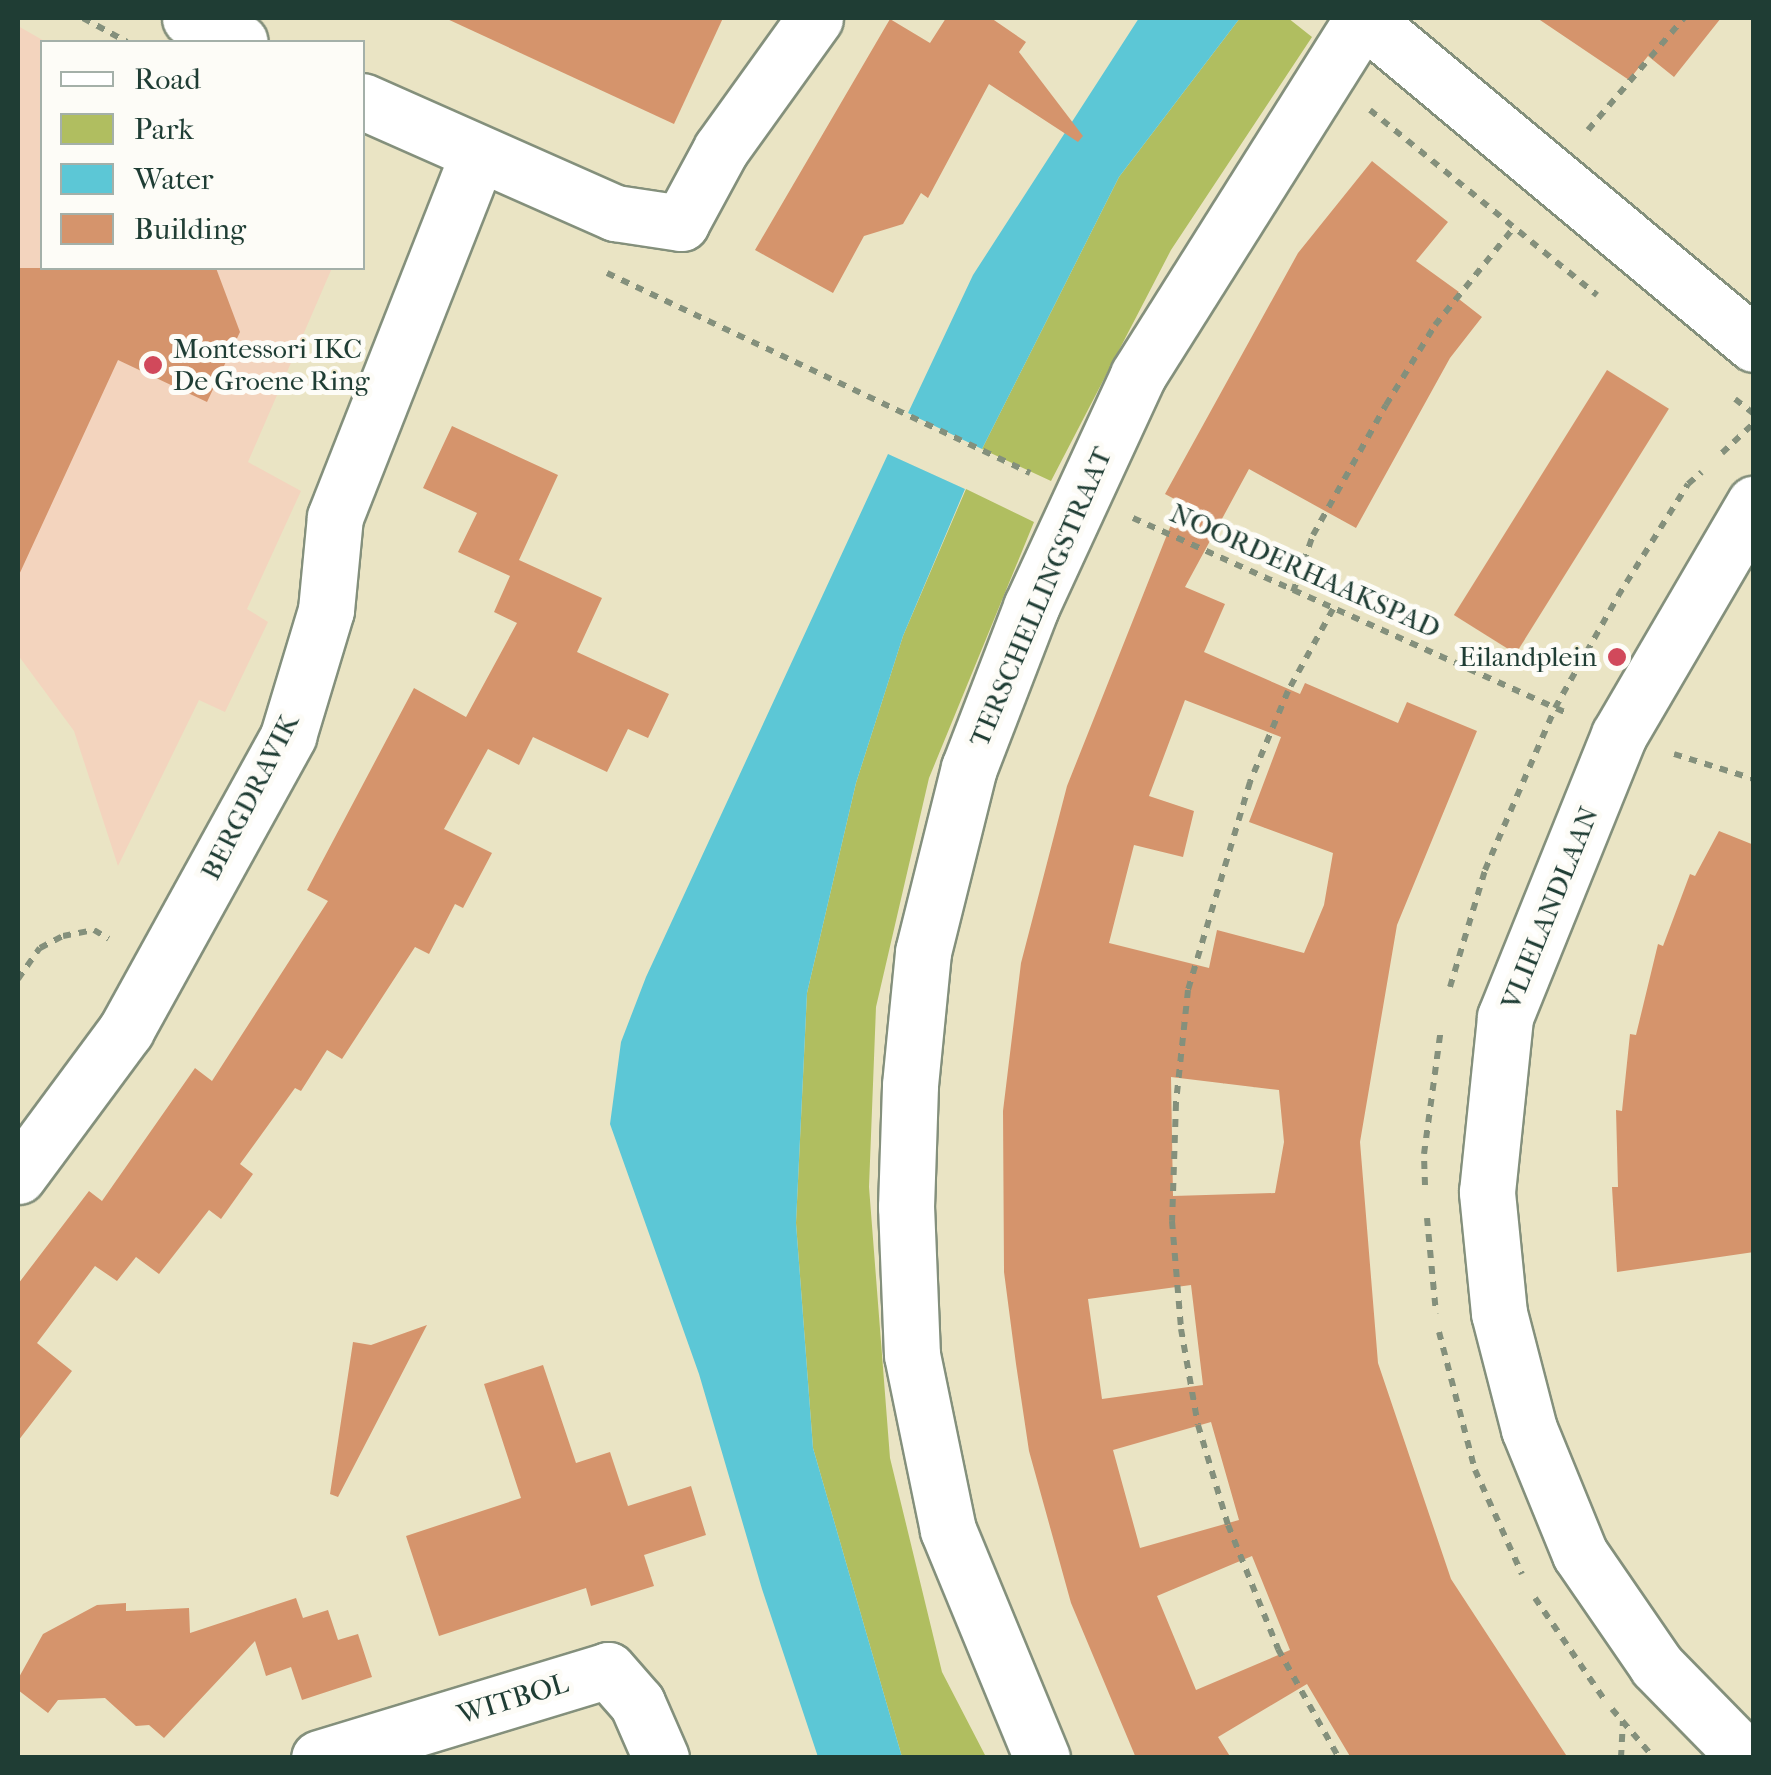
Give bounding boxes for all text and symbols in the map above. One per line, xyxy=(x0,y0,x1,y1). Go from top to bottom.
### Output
legend xyxy=(40,40,365,270)
text: Road xyxy=(134,62,201,97)
text: Park xyxy=(134,112,194,147)
text: Water xyxy=(134,162,214,197)
text: Building xyxy=(134,212,246,247)
place label: Montessori IKC De Groene Ring xyxy=(173,332,370,398)
marker: Montessori IKC De Groene Ring xyxy=(142,354,164,376)
street label: TERSCHELLINGSTRAAT xyxy=(963,442,1119,752)
street label: NOORDERHAAKSPAD xyxy=(1165,496,1445,646)
place label: Eilandplein xyxy=(1459,640,1597,674)
marker: Eilandplein xyxy=(1606,646,1628,668)
street label: BERGDRAVIK xyxy=(194,708,306,886)
street label: VLIELANDLAAN xyxy=(1494,802,1606,1014)
street label: WITBOL xyxy=(453,1666,573,1732)

